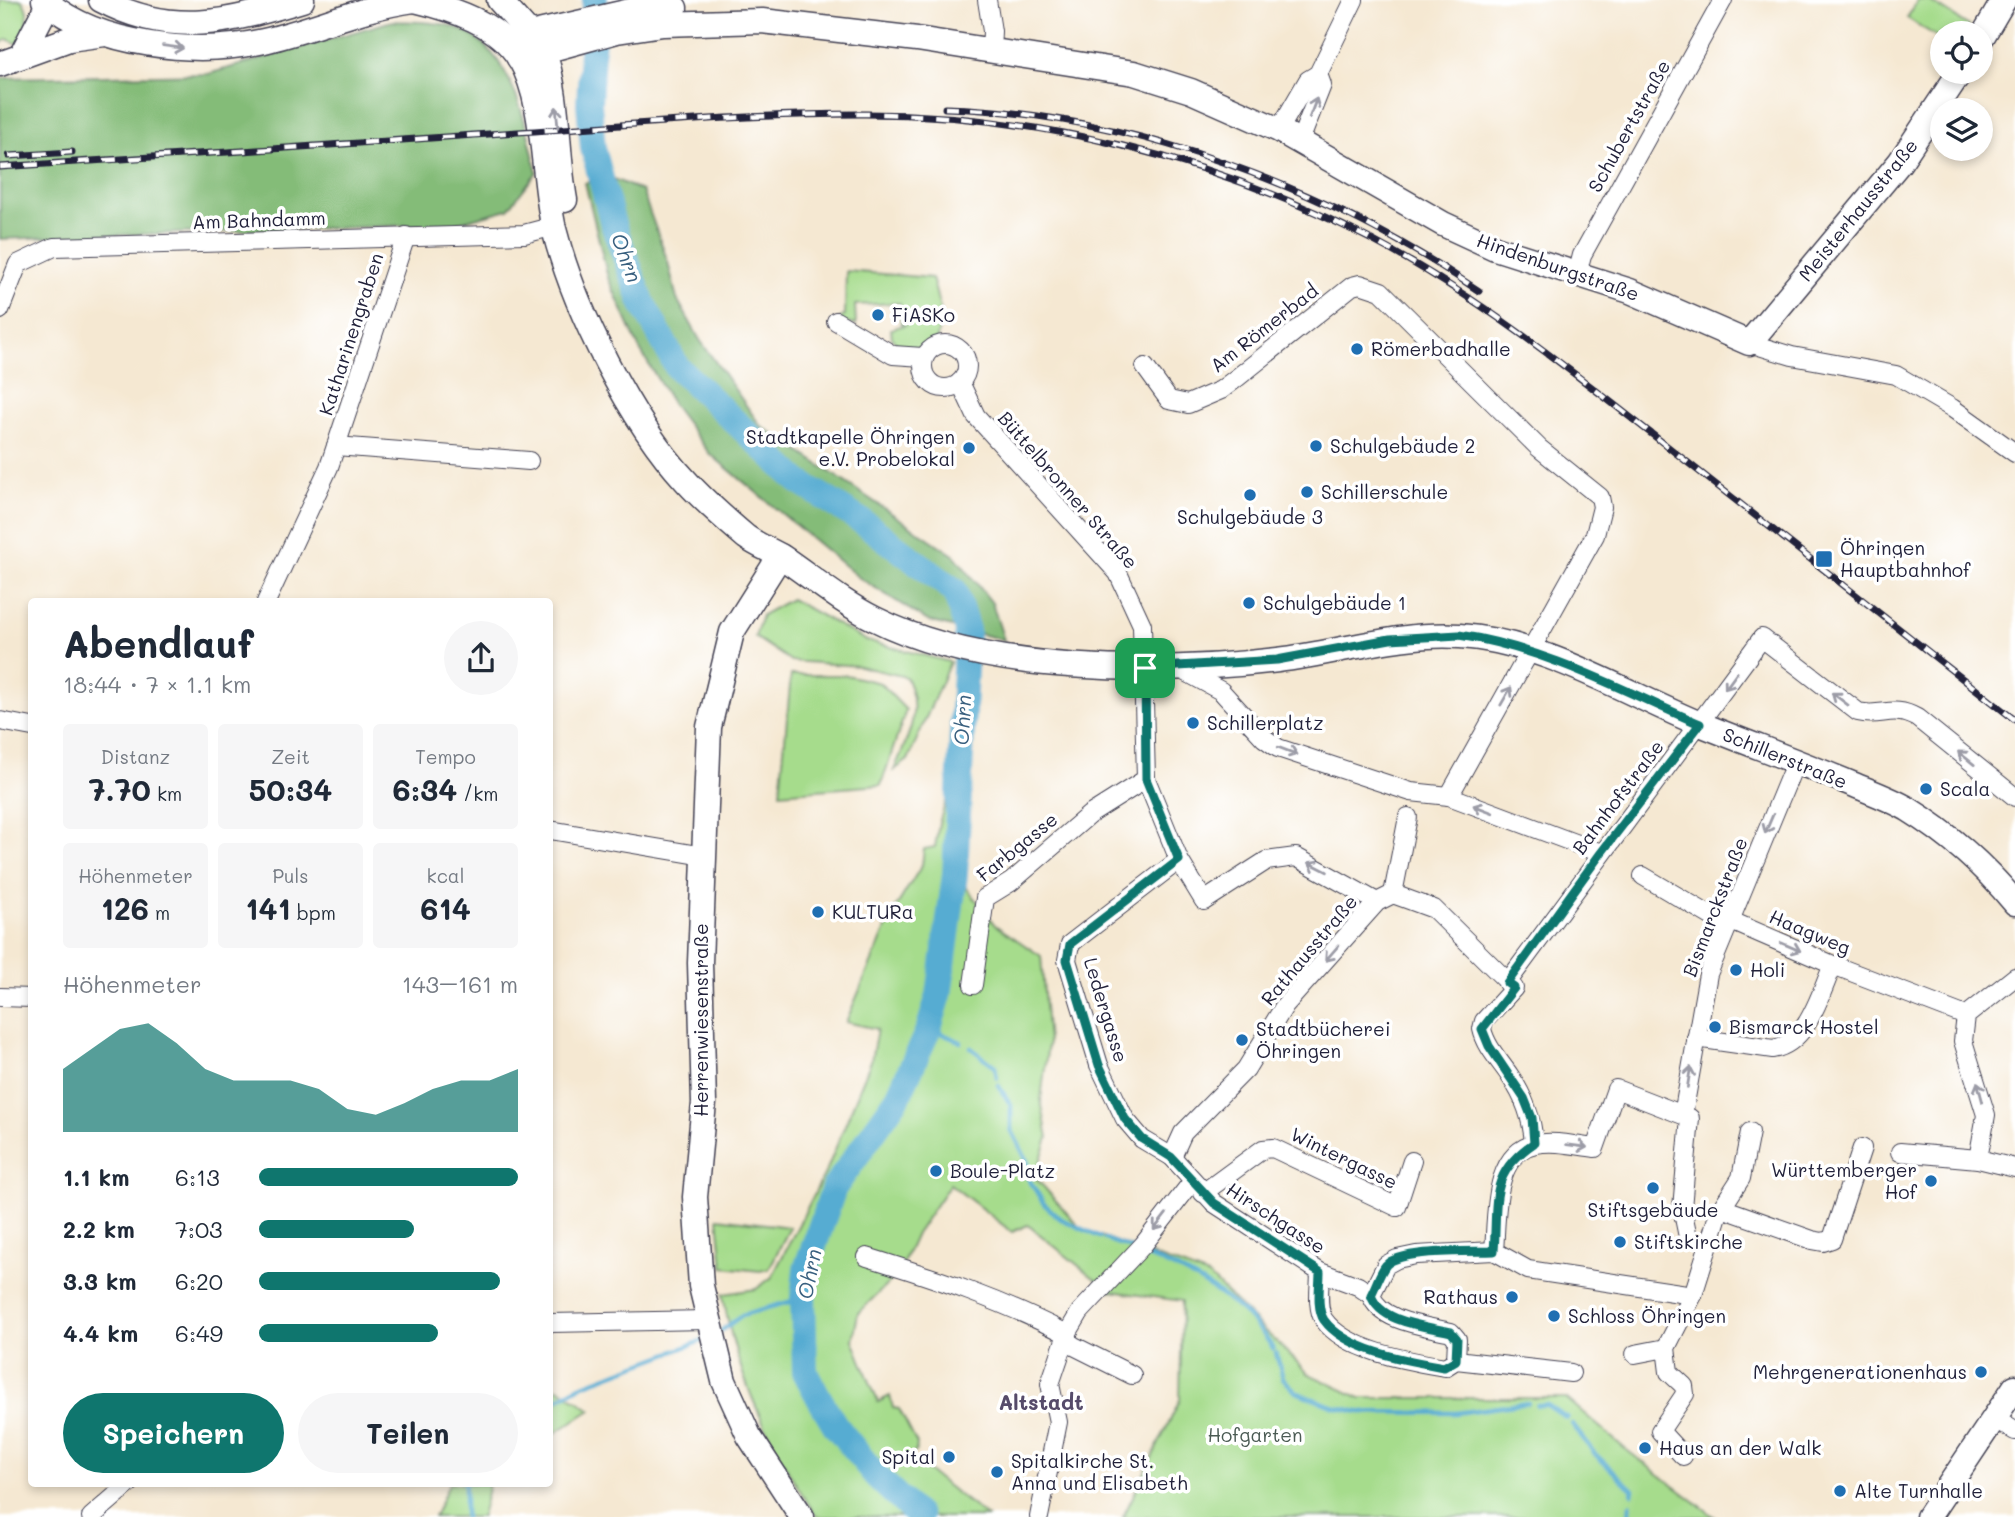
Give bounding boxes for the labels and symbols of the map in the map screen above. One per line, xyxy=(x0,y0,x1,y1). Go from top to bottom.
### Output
one-way arrow xyxy=(161,41,184,54)
street label: Schubertstraße xyxy=(1582,55,1675,196)
one-way arrow xyxy=(1308,97,1320,119)
one-way arrow xyxy=(550,106,563,129)
street label: Meisterhausstraße xyxy=(1792,133,1923,286)
street label: Am Bahndamm xyxy=(192,205,326,234)
street label: Hindenburgstraße xyxy=(1474,227,1643,306)
water label: Ohrn xyxy=(606,229,649,286)
street label: Katharinengraben xyxy=(312,250,389,418)
street label: Am Römerbad xyxy=(1205,278,1323,378)
place label: FiASKo xyxy=(892,302,955,327)
marker: FiASKo xyxy=(870,307,886,323)
place label: Römerbadhalle xyxy=(1371,336,1511,361)
marker: Römerbadhalle xyxy=(1349,341,1365,357)
street label: Büttelbronner Straße xyxy=(993,406,1144,574)
place label: Stadtkapelle Öhringen e.V. Probelokal xyxy=(746,424,955,471)
place label: Schulgebäude 2 xyxy=(1330,433,1475,458)
marker: Schulgebäude 2 xyxy=(1308,438,1324,454)
marker: Stadtkapelle Öhringen e.V. Probelokal xyxy=(961,440,977,456)
place label: Schillerschule xyxy=(1321,479,1448,504)
marker: Schillerschule xyxy=(1299,484,1315,500)
marker: Schulgebäude 3 xyxy=(1242,487,1258,503)
place label: Schulgebäude 3 xyxy=(1177,504,1323,529)
place label: Öhringen Hauptbahnhof xyxy=(1840,535,1971,582)
marker: Öhringen Hauptbahnhof xyxy=(1814,549,1834,569)
place label: Schulgebäude 1 xyxy=(1263,590,1406,615)
marker: Schulgebäude 1 xyxy=(1241,595,1257,611)
pin xyxy=(1115,638,1175,698)
one-way arrow xyxy=(1724,671,1739,690)
one-way arrow xyxy=(1500,686,1513,707)
one-way arrow xyxy=(1831,692,1850,707)
water label: Ohrn xyxy=(947,694,976,746)
place label: Schillerplatz xyxy=(1207,710,1324,735)
marker: Schillerplatz xyxy=(1185,715,1201,731)
street label: Schillerstraße xyxy=(1719,721,1851,794)
street label: Bahnhofstraße xyxy=(1566,734,1669,859)
one-way arrow xyxy=(1277,746,1299,758)
one-way arrow xyxy=(1958,750,1976,765)
place label: Scala xyxy=(1940,776,1990,801)
marker: Scala xyxy=(1918,781,1934,797)
one-way arrow xyxy=(1473,802,1495,815)
street label: Farbgasse xyxy=(971,806,1062,887)
one-way arrow xyxy=(1762,812,1775,834)
street label: Bismarckstraße xyxy=(1676,834,1753,980)
one-way arrow xyxy=(1308,860,1329,874)
street label: Rathausstraße xyxy=(1255,889,1362,1010)
place label: KULTURa xyxy=(832,899,913,924)
street label: Haagweg xyxy=(1766,903,1855,960)
marker: KULTURa xyxy=(810,904,826,920)
street label: Herrenwiesenstraße xyxy=(688,923,713,1117)
one-way arrow xyxy=(1780,942,1802,955)
one-way arrow xyxy=(1324,944,1340,962)
street label: Ledergasse xyxy=(1079,954,1134,1065)
place label: Holi xyxy=(1750,957,1785,982)
marker: Holi xyxy=(1728,962,1744,978)
place label: Bismarck Hostel xyxy=(1729,1014,1879,1039)
place label: Stadtbücherei Öhringen xyxy=(1256,1016,1391,1063)
marker: Bismarck Hostel xyxy=(1707,1019,1723,1035)
marker: Stadtbücherei Öhringen xyxy=(1234,1032,1250,1048)
one-way arrow xyxy=(1683,1066,1696,1088)
one-way arrow xyxy=(1973,1081,1986,1104)
street label: Wintergasse xyxy=(1287,1121,1402,1194)
one-way arrow xyxy=(1565,1140,1588,1153)
place label: Württemberger Hof xyxy=(1771,1157,1918,1204)
place label: Boule-Platz xyxy=(950,1158,1055,1183)
marker: Boule-Platz xyxy=(928,1163,944,1179)
marker: Württemberger Hof xyxy=(1923,1173,1939,1189)
street label: Hirschgasse xyxy=(1222,1176,1331,1259)
marker: Stiftsgebäude xyxy=(1645,1180,1661,1196)
place label: Stiftsgebäude xyxy=(1588,1197,1718,1222)
one-way arrow xyxy=(1153,1212,1168,1231)
place label: Stiftskirche xyxy=(1634,1229,1743,1254)
marker: Stiftskirche xyxy=(1612,1234,1628,1250)
water label: Ohrn xyxy=(790,1246,827,1301)
place label: Rathaus xyxy=(1423,1284,1498,1309)
marker: Rathaus xyxy=(1504,1289,1520,1305)
place label: Schloss Öhringen xyxy=(1568,1303,1726,1328)
marker: Schloss Öhringen xyxy=(1546,1308,1562,1324)
place label: Mehrgenerationenhaus xyxy=(1753,1359,1967,1384)
marker: Mehrgenerationenhaus xyxy=(1973,1364,1989,1380)
district label: Altstadt xyxy=(998,1388,1084,1415)
park label: Hofgarten xyxy=(1207,1422,1303,1447)
place label: Haus an der Walk xyxy=(1659,1435,1821,1460)
marker: Haus an der Walk xyxy=(1637,1440,1653,1456)
place label: Spital xyxy=(882,1444,935,1469)
place label: Spitalkirche St. Anna und Elisabeth xyxy=(1011,1448,1188,1495)
marker: Spital xyxy=(941,1449,957,1465)
marker: Spitalkirche St. Anna und Elisabeth xyxy=(989,1464,1005,1480)
place label: Alte Turnhalle xyxy=(1854,1478,1983,1503)
marker: Alte Turnhalle xyxy=(1832,1483,1848,1499)

